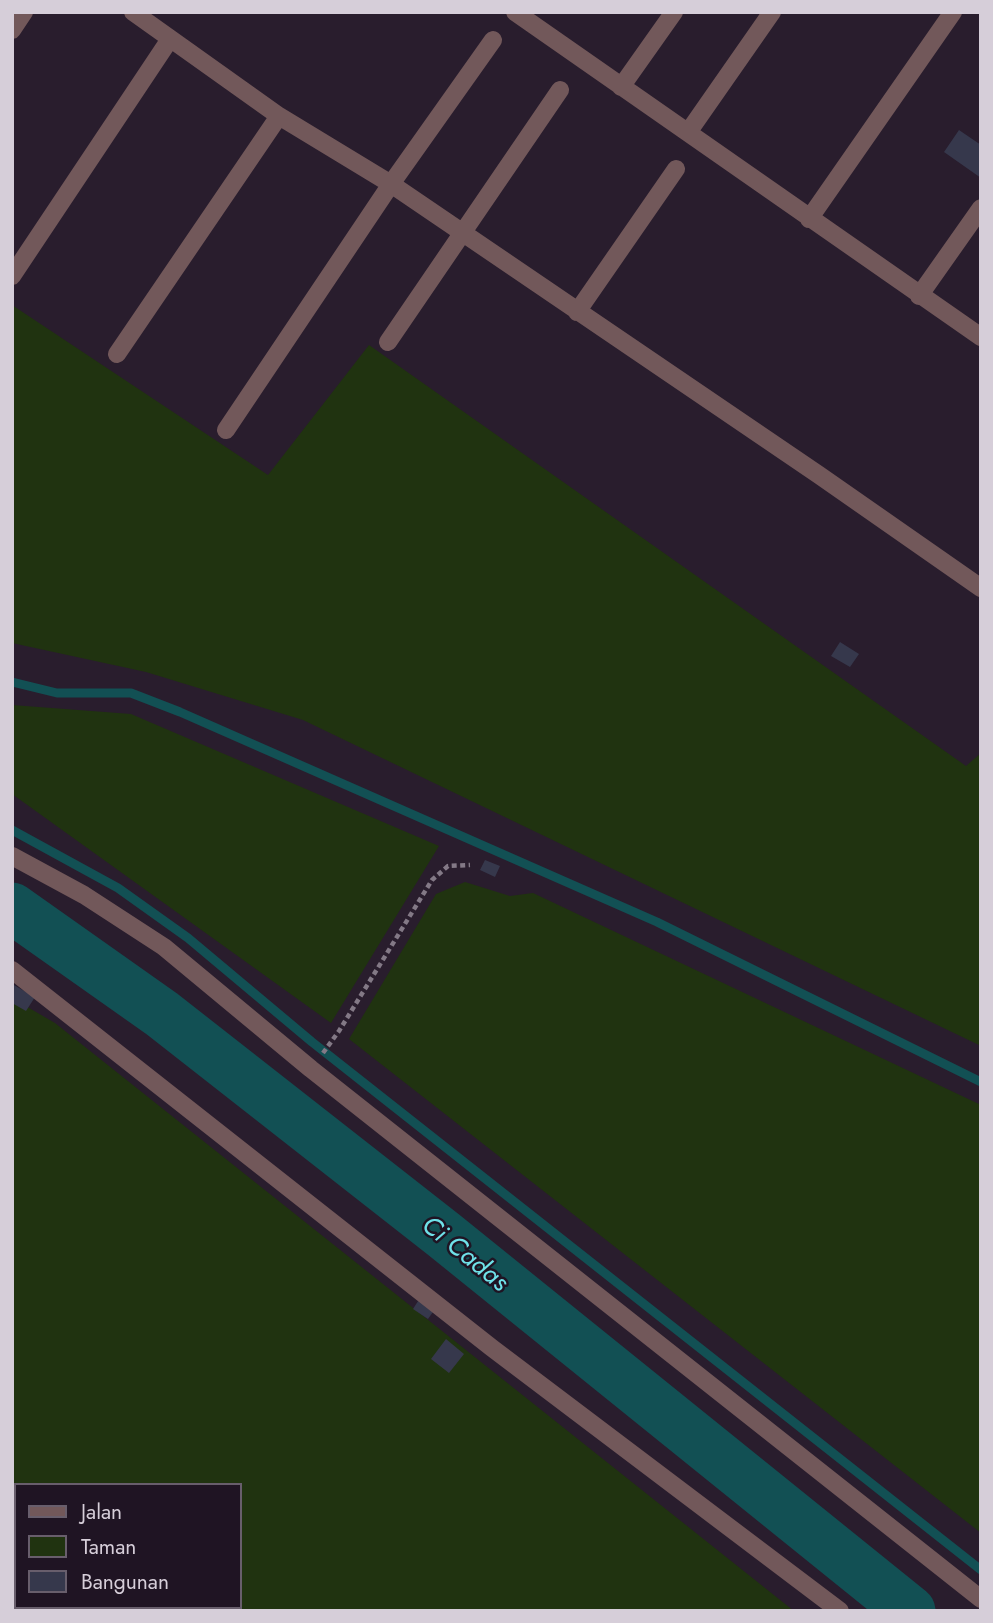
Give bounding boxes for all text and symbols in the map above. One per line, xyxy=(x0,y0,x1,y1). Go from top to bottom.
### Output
water label: Ci Cadas xyxy=(414,1211,514,1299)
legend xyxy=(14,1483,242,1609)
text: Jalan xyxy=(81,1497,122,1527)
text: Taman xyxy=(81,1532,136,1562)
text: Bangunan xyxy=(81,1567,169,1597)

